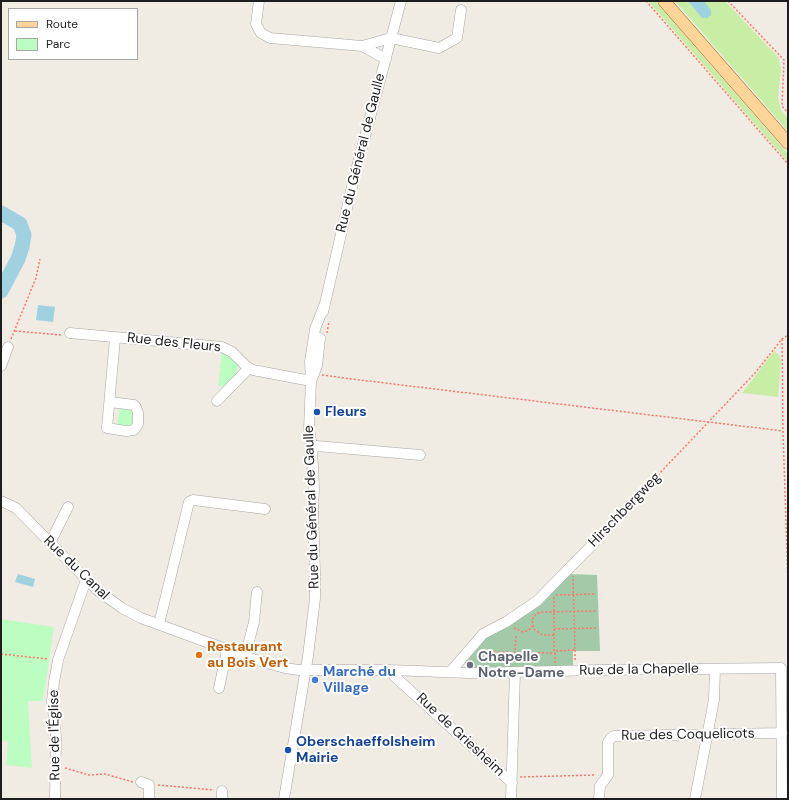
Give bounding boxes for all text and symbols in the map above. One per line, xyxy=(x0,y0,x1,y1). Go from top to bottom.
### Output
legend xyxy=(8,8,138,60)
text: Route xyxy=(46,16,78,32)
text: Parc xyxy=(46,36,70,52)
street label: Rue du Général de Gaulle xyxy=(333,72,389,234)
street label: Rue des Fleurs xyxy=(126,330,222,356)
place label: Fleurs xyxy=(325,404,367,420)
marker: Fleurs xyxy=(312,407,322,417)
street label: Rue du Général de Gaulle xyxy=(301,425,323,589)
street label: Hirschbergweg xyxy=(585,469,665,551)
street label: Rue du Canal xyxy=(40,532,112,604)
place label: Restaurant au Bois Vert xyxy=(207,639,288,672)
place label: Chapelle Notre-Dame xyxy=(478,649,564,682)
marker: Restaurant au Bois Vert xyxy=(194,650,204,660)
marker: Chapelle Notre-Dame xyxy=(465,660,475,670)
street label: Rue de la Chapelle xyxy=(579,661,699,679)
place label: Marché du Village xyxy=(323,664,396,696)
marker: Marché du Village xyxy=(310,675,320,685)
street label: Rue de l'Église xyxy=(46,689,64,781)
street label: Rue de Griesheim xyxy=(412,690,508,780)
street label: Rue des Coquelicots xyxy=(621,725,755,745)
place label: Oberschaeffolsheim Mairie xyxy=(296,734,435,766)
marker: Oberschaeffolsheim Mairie xyxy=(283,745,293,755)

